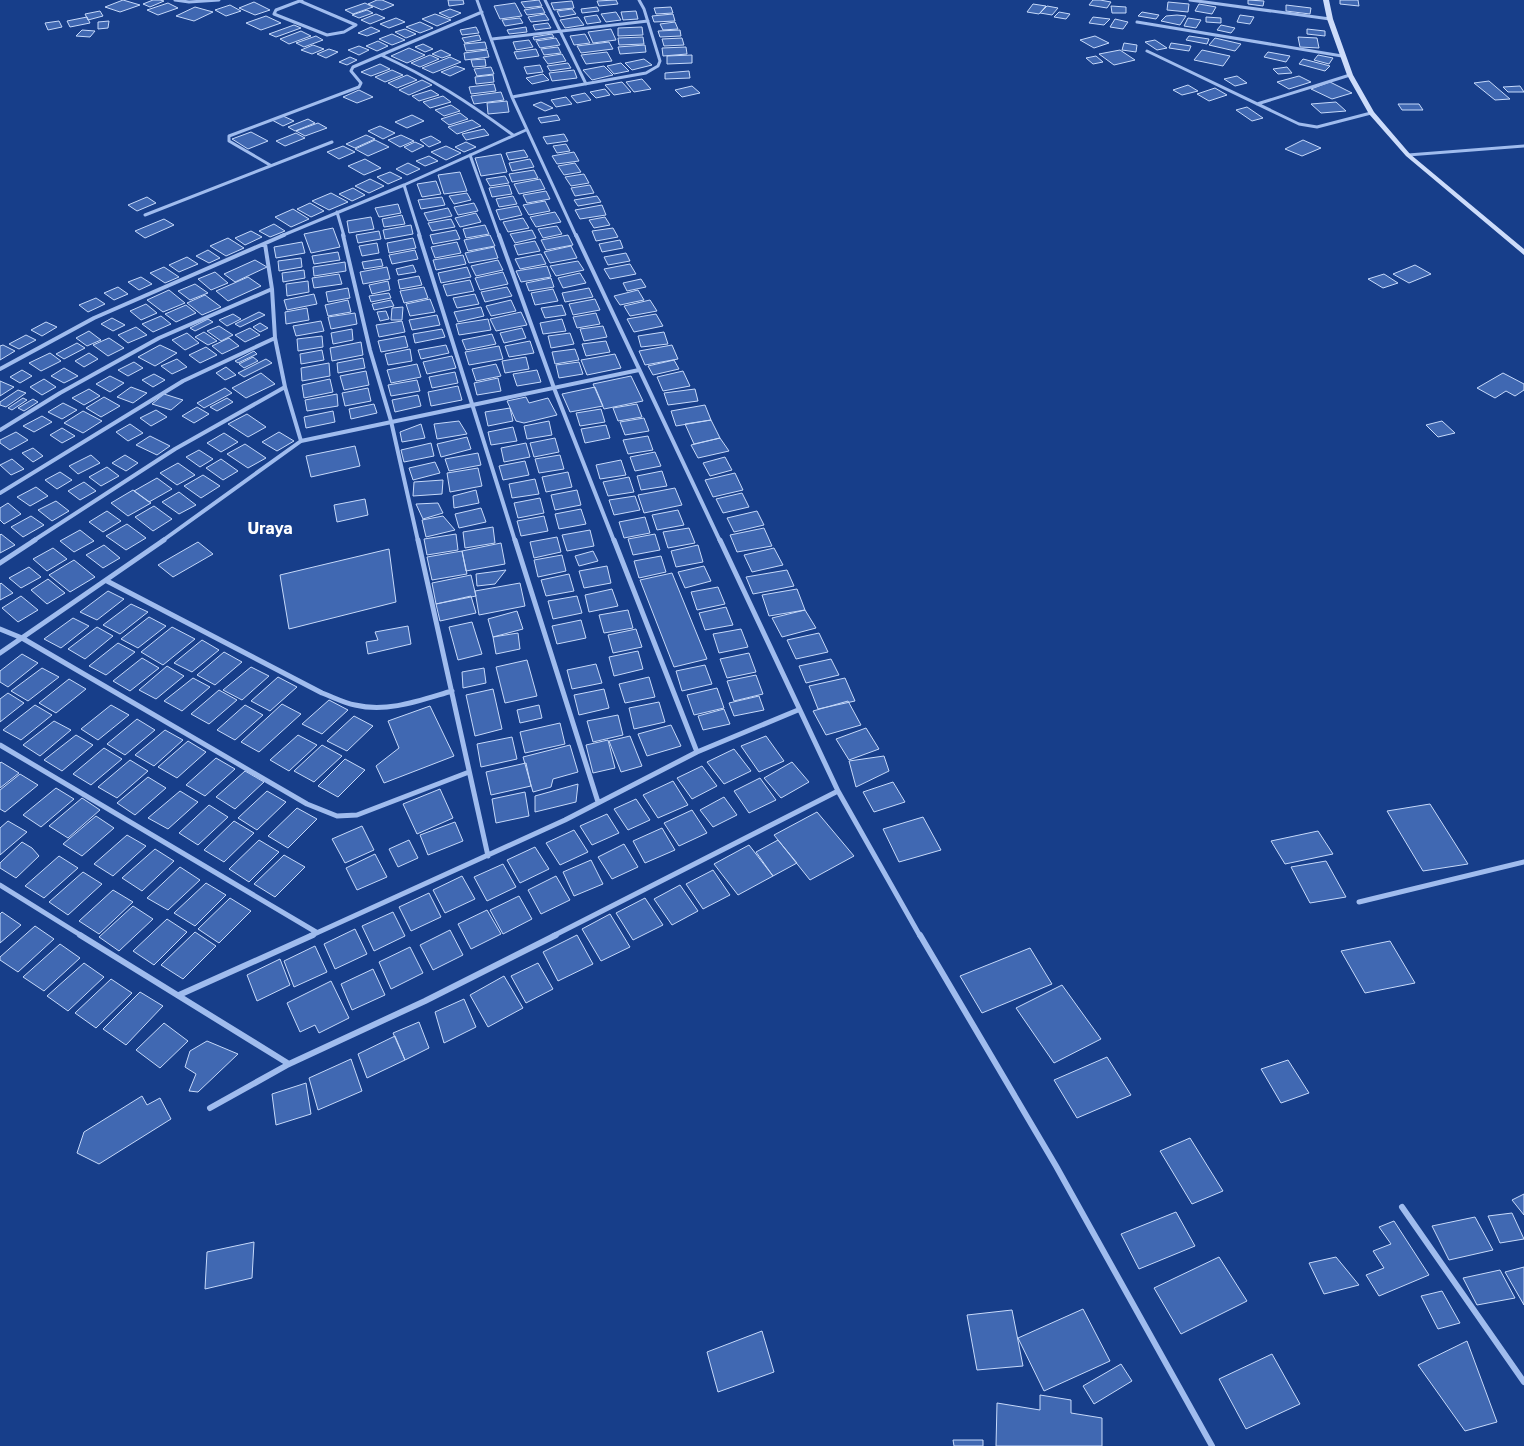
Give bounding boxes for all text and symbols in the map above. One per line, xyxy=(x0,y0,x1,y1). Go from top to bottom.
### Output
district label: Uraya xyxy=(247,518,293,538)

